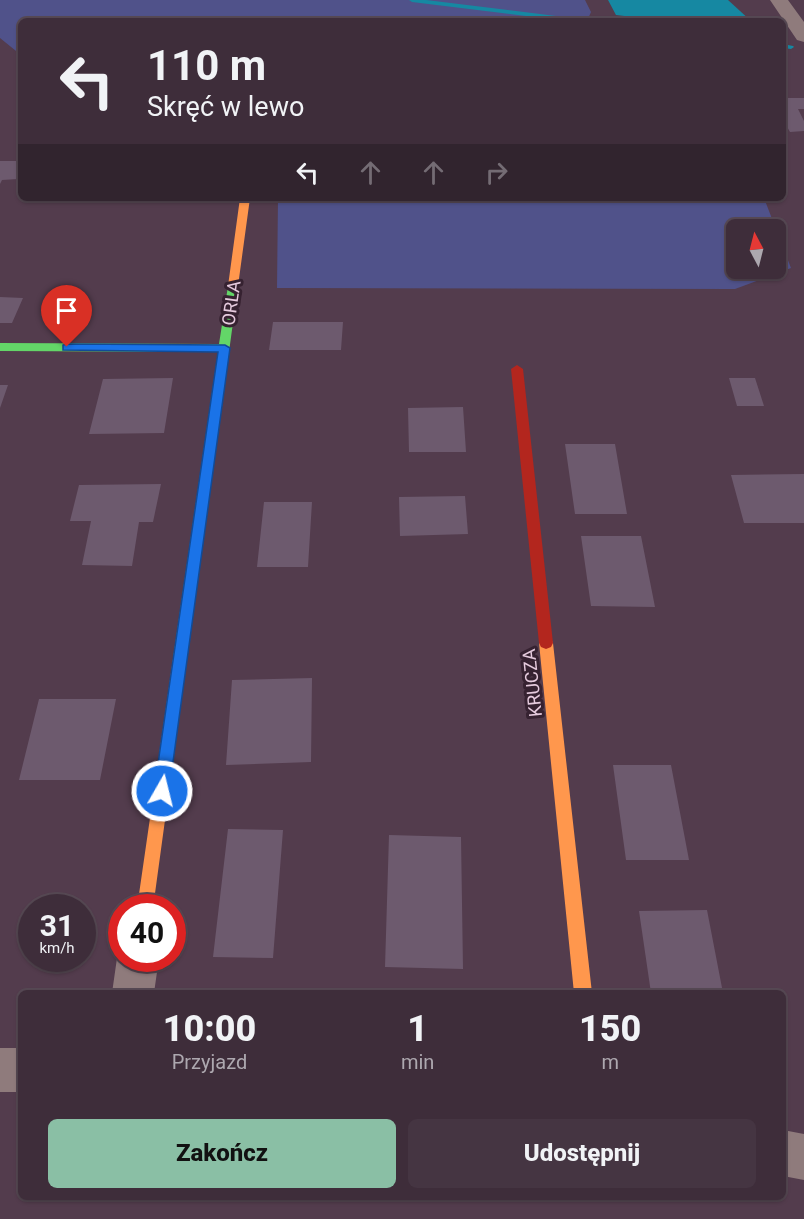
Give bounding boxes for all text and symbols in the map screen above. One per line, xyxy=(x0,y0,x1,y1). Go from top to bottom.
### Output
text: 110 m xyxy=(147,41,266,90)
icon: left xyxy=(48,42,126,120)
text: Skręć w lewo xyxy=(147,91,304,123)
icon: left xyxy=(291,156,324,189)
icon: ahead xyxy=(354,156,387,189)
icon: ahead xyxy=(417,156,450,189)
icon: right xyxy=(480,156,513,189)
north arrow xyxy=(726,219,786,279)
map controls xyxy=(726,219,786,279)
street label: ORLA xyxy=(217,279,245,327)
pin xyxy=(41,285,92,347)
icon: arrive xyxy=(50,294,83,327)
street label: KRUCZA xyxy=(518,648,546,718)
position arrow xyxy=(130,759,194,823)
speed limit sign: 40 xyxy=(108,894,186,972)
text: 31 xyxy=(40,908,74,943)
text: km/h xyxy=(39,939,75,957)
text: 10:00 xyxy=(163,1008,256,1050)
text: 1 xyxy=(407,1008,428,1050)
text: 150 xyxy=(579,1008,641,1050)
text: Przyjazd xyxy=(172,1050,247,1074)
text: min xyxy=(401,1050,434,1074)
text: m xyxy=(601,1050,619,1074)
button: Zakończ xyxy=(48,1119,396,1188)
button: Udostępnij xyxy=(408,1119,756,1188)

